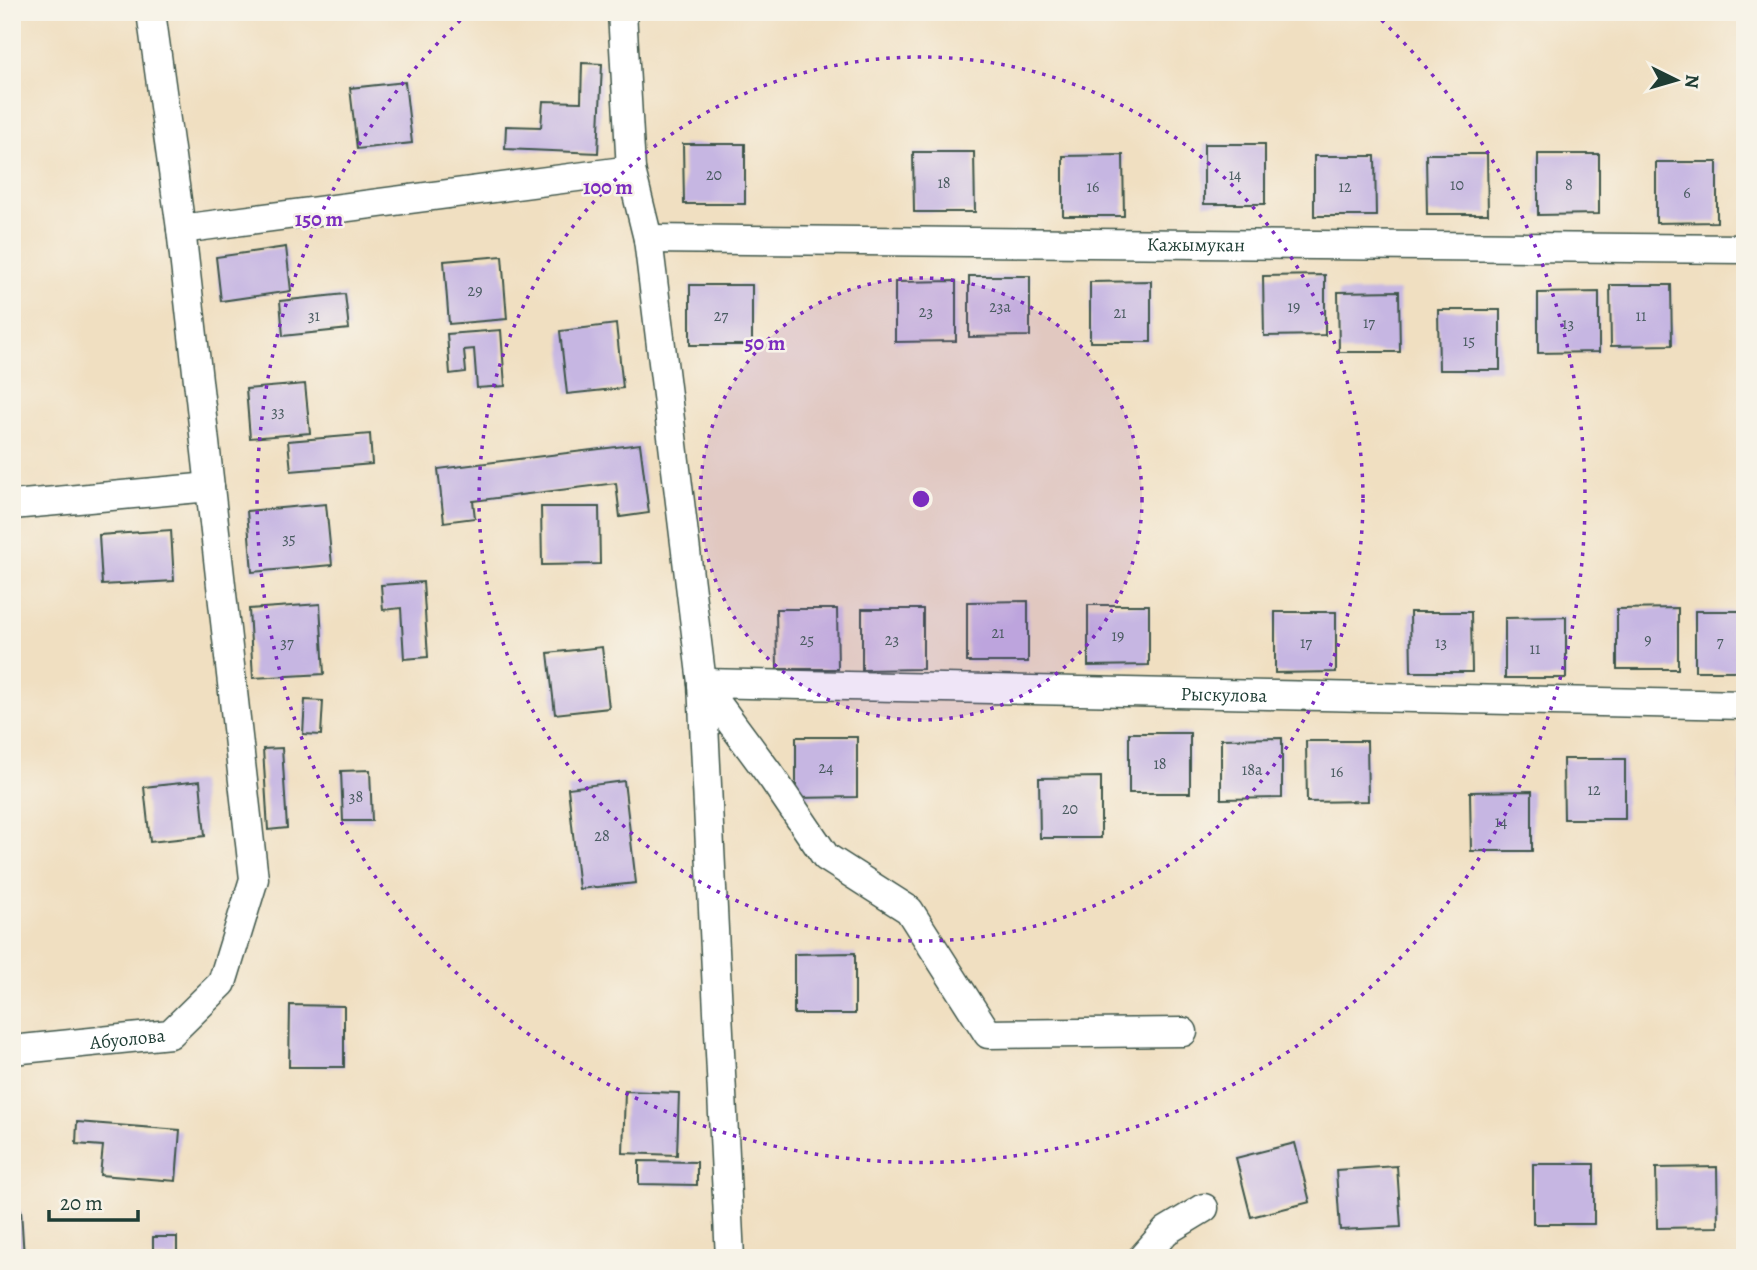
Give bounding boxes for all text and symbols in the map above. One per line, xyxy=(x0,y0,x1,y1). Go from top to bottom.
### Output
north arrow xyxy=(1642,46,1712,116)
text: N xyxy=(1678,73,1705,90)
house number: 20 xyxy=(706,164,722,186)
house number: 14 xyxy=(1229,164,1241,186)
house number: 18 xyxy=(937,172,951,194)
text: 100 m xyxy=(583,173,633,201)
house number: 10 xyxy=(1450,174,1464,196)
house number: 8 xyxy=(1565,174,1573,196)
house number: 16 xyxy=(1087,176,1099,198)
house number: 12 xyxy=(1338,176,1352,198)
house number: 6 xyxy=(1683,182,1691,204)
text: 150 m xyxy=(295,205,344,233)
street label: Кажымукан xyxy=(1147,232,1245,258)
house number: 29 xyxy=(468,280,482,302)
house number: 23а xyxy=(989,296,1011,318)
house number: 19 xyxy=(1288,296,1300,318)
house number: 23 xyxy=(919,301,933,323)
house number: 21 xyxy=(1113,302,1127,324)
house number: 31 xyxy=(308,305,321,327)
house number: 27 xyxy=(714,305,728,327)
house number: 11 xyxy=(1636,305,1647,327)
house number: 17 xyxy=(1363,312,1375,334)
house number: 13 xyxy=(1562,313,1574,335)
text: 50 m xyxy=(745,329,786,357)
house number: 15 xyxy=(1463,330,1475,352)
house number: 33 xyxy=(271,401,285,423)
centre of rings xyxy=(909,487,933,511)
house number: 35 xyxy=(282,528,296,550)
house number: 21 xyxy=(991,622,1005,644)
house number: 19 xyxy=(1112,625,1124,647)
house number: 25 xyxy=(800,629,814,651)
house number: 23 xyxy=(885,629,899,651)
house number: 9 xyxy=(1644,629,1652,651)
house number: 7 xyxy=(1717,631,1724,653)
house number: 37 xyxy=(280,632,294,654)
house number: 17 xyxy=(1300,632,1312,654)
house number: 13 xyxy=(1435,632,1447,654)
house number: 11 xyxy=(1530,638,1541,660)
street label: Рыскулова xyxy=(1180,681,1268,709)
house number: 18 xyxy=(1153,753,1167,775)
house number: 24 xyxy=(819,757,833,779)
house number: 18а xyxy=(1242,759,1263,781)
house number: 16 xyxy=(1331,761,1343,783)
house number: 12 xyxy=(1587,779,1601,801)
house number: 38 xyxy=(349,786,363,808)
house number: 20 xyxy=(1062,798,1078,820)
house number: 14 xyxy=(1495,811,1507,833)
house number: 28 xyxy=(594,825,610,847)
street label: Абуолова xyxy=(88,1023,167,1056)
scale bar xyxy=(49,1179,138,1223)
text: 20 m xyxy=(60,1189,103,1217)

